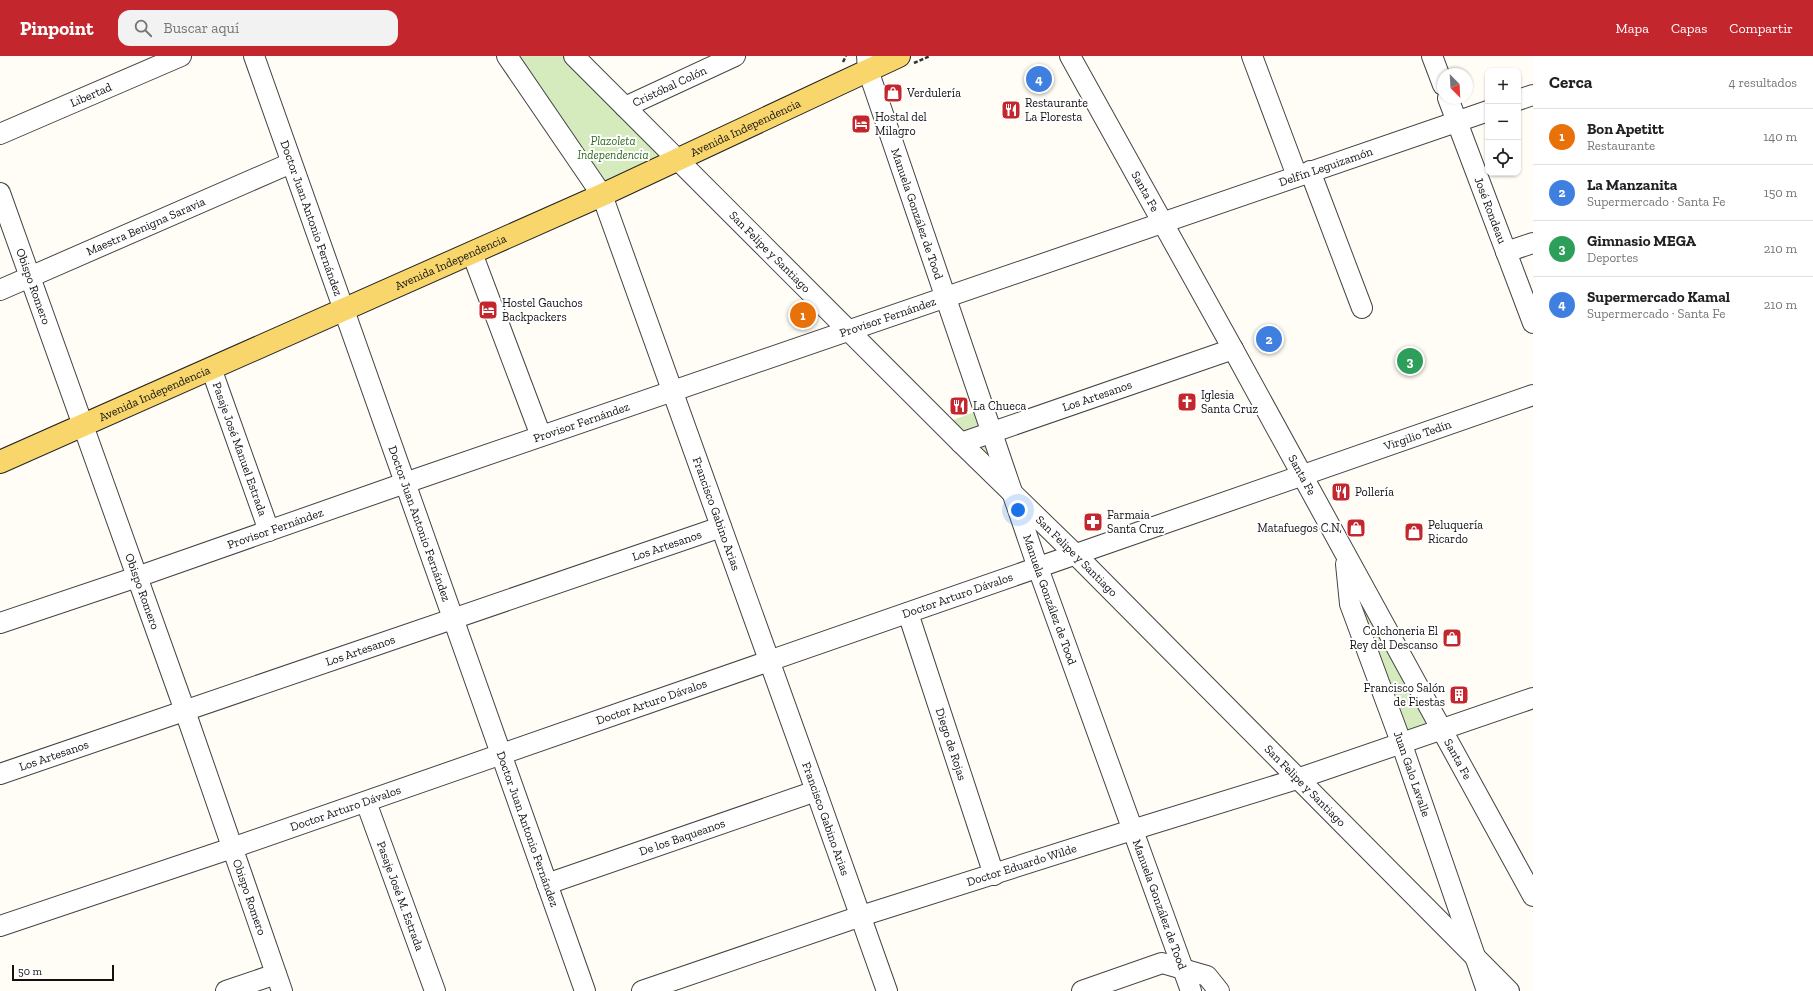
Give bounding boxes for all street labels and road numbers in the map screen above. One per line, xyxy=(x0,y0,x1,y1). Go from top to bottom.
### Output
street label: Cristóbal Colón xyxy=(630,63,709,110)
street label: Libertad xyxy=(68,80,114,110)
street label: Avenida Independencia xyxy=(688,96,803,160)
street label: Doctor Juan Antonio Fernández xyxy=(277,138,346,298)
street label: Delfín Leguizamón xyxy=(1277,144,1375,189)
street label: Manuela González de Tood xyxy=(888,146,946,282)
street label: Santa Fe xyxy=(1128,169,1162,214)
street label: José Rondeau xyxy=(1471,175,1509,246)
street label: Maestra Benigna Saravia xyxy=(84,194,208,259)
street label: San Felipe y Santiago xyxy=(726,208,813,295)
street label: Avenida Independencia xyxy=(393,231,509,293)
street label: Obispo Romero xyxy=(13,246,53,326)
street label: Provisor Fernández xyxy=(838,294,938,340)
street label: Avenida Independencia xyxy=(97,363,212,424)
street label: Los Artesanos xyxy=(1060,377,1134,414)
street label: Pasaje José Manuel Estrada xyxy=(210,380,270,518)
street label: Provisor Fernández xyxy=(531,399,632,445)
street label: Virgilio Tedín xyxy=(1381,417,1453,454)
street label: Doctor Juan Antonio Fernández xyxy=(386,444,454,604)
street label: Santa Fe xyxy=(1285,452,1319,498)
street label: Francisco Gabino Arias xyxy=(690,455,743,572)
street label: Provisor Fernández xyxy=(225,505,326,552)
street label: San Felipe y Santiago xyxy=(1033,513,1120,600)
street label: Los Artesanos xyxy=(630,527,704,564)
street label: Manuela González de Tood xyxy=(1020,533,1080,667)
street label: Obispo Romero xyxy=(122,551,162,631)
street label: Doctor Arturo Dávalos xyxy=(900,570,1015,621)
street label: Los Artesanos xyxy=(324,632,397,669)
street label: Doctor Arturo Dávalos xyxy=(594,676,709,728)
street label: Diego de Rojas xyxy=(933,706,969,782)
street label: Juan Galo Lavalle xyxy=(1391,729,1433,819)
street label: Santa Fe xyxy=(1441,736,1475,782)
street label: Los Artesanos xyxy=(17,737,91,774)
street label: San Felipe y Santiago xyxy=(1262,742,1349,829)
street label: Doctor Juan Antonio Fernández xyxy=(494,749,562,909)
street label: Francisco Gabino Arias xyxy=(799,760,852,877)
street label: Doctor Arturo Dávalos xyxy=(288,783,403,834)
street label: De los Baqueanos xyxy=(637,816,727,859)
street label: Manuela González de Tood xyxy=(1130,837,1190,972)
street label: Pasaje José M. Estrada xyxy=(374,839,427,953)
street label: Doctor Eduardo Wilde xyxy=(965,841,1079,889)
street label: Obispo Romero xyxy=(230,857,269,937)

